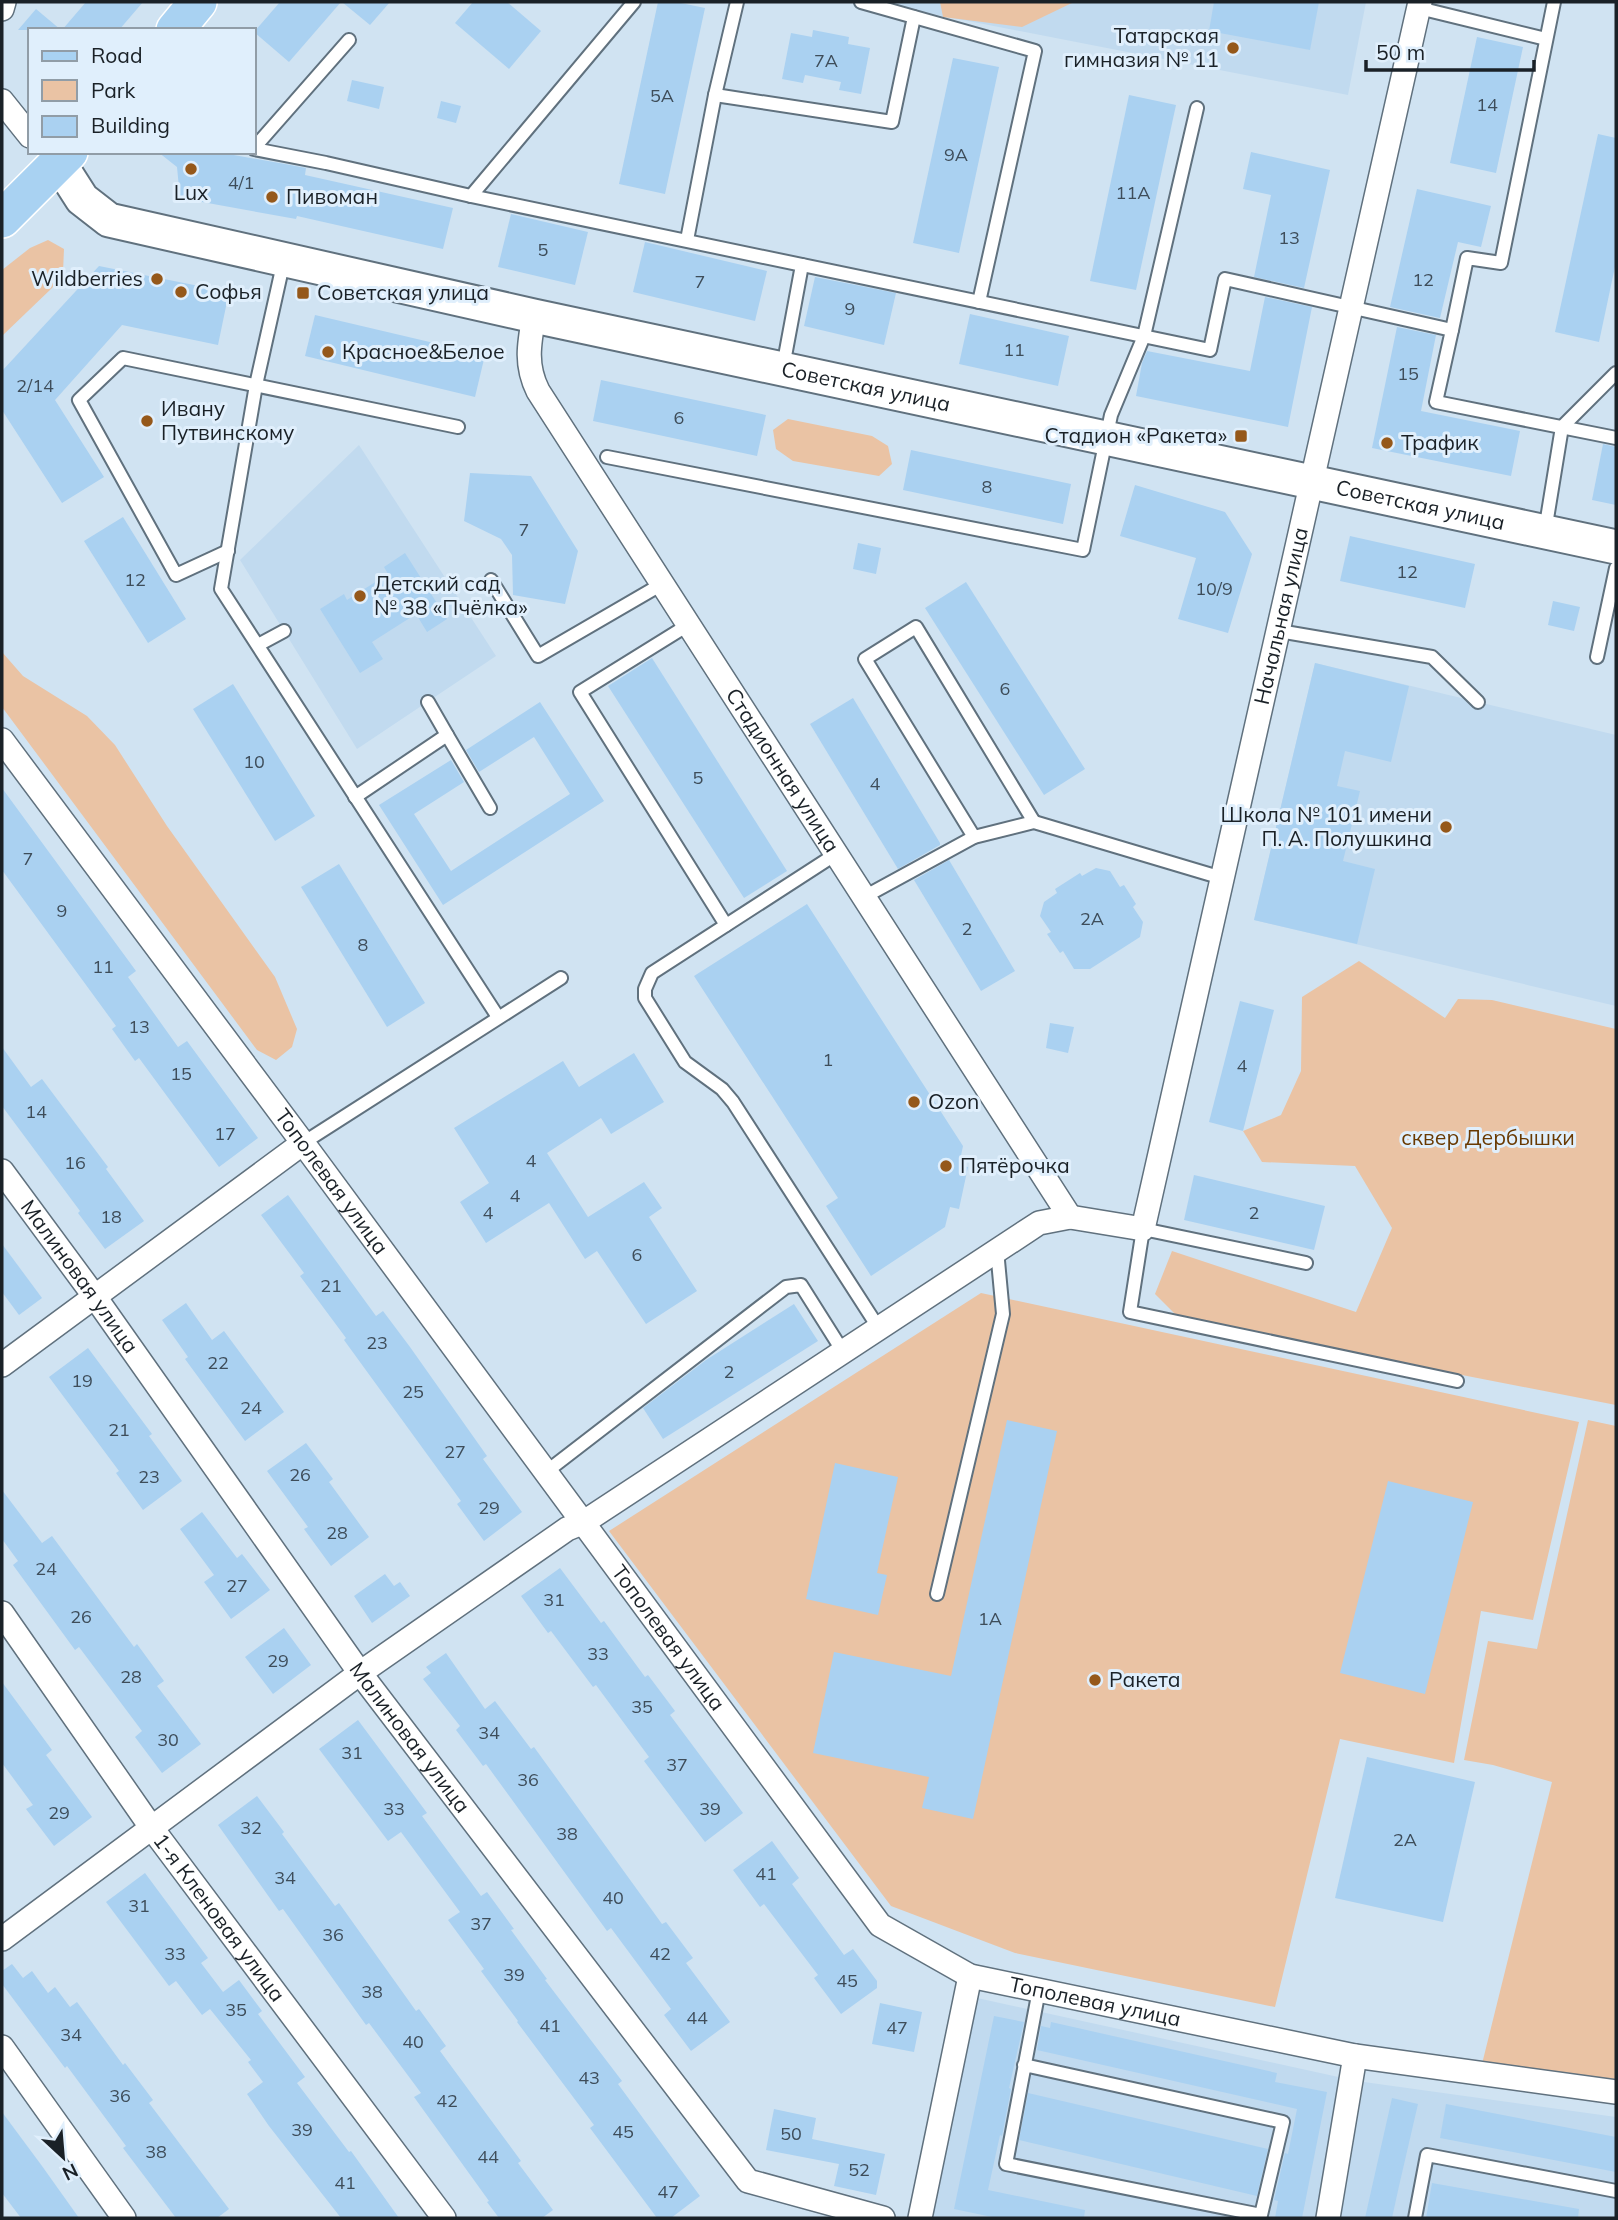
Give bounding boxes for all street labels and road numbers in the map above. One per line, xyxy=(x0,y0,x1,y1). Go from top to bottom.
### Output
street label: Советская улица xyxy=(779,355,953,417)
street label: Советская улица xyxy=(1334,474,1508,535)
street label: Начальная улица xyxy=(1248,525,1313,707)
street label: Стадионная улица xyxy=(721,683,846,857)
street label: Тополевая улица xyxy=(270,1103,395,1259)
street label: Малиновая улица xyxy=(16,1194,144,1358)
street label: Тополевая улица xyxy=(607,1559,731,1715)
street label: Малиновая улица xyxy=(344,1657,476,1818)
street label: 1-я Кленовая улица xyxy=(148,1828,291,2006)
street label: Тополевая улица xyxy=(1007,1971,1183,2031)

